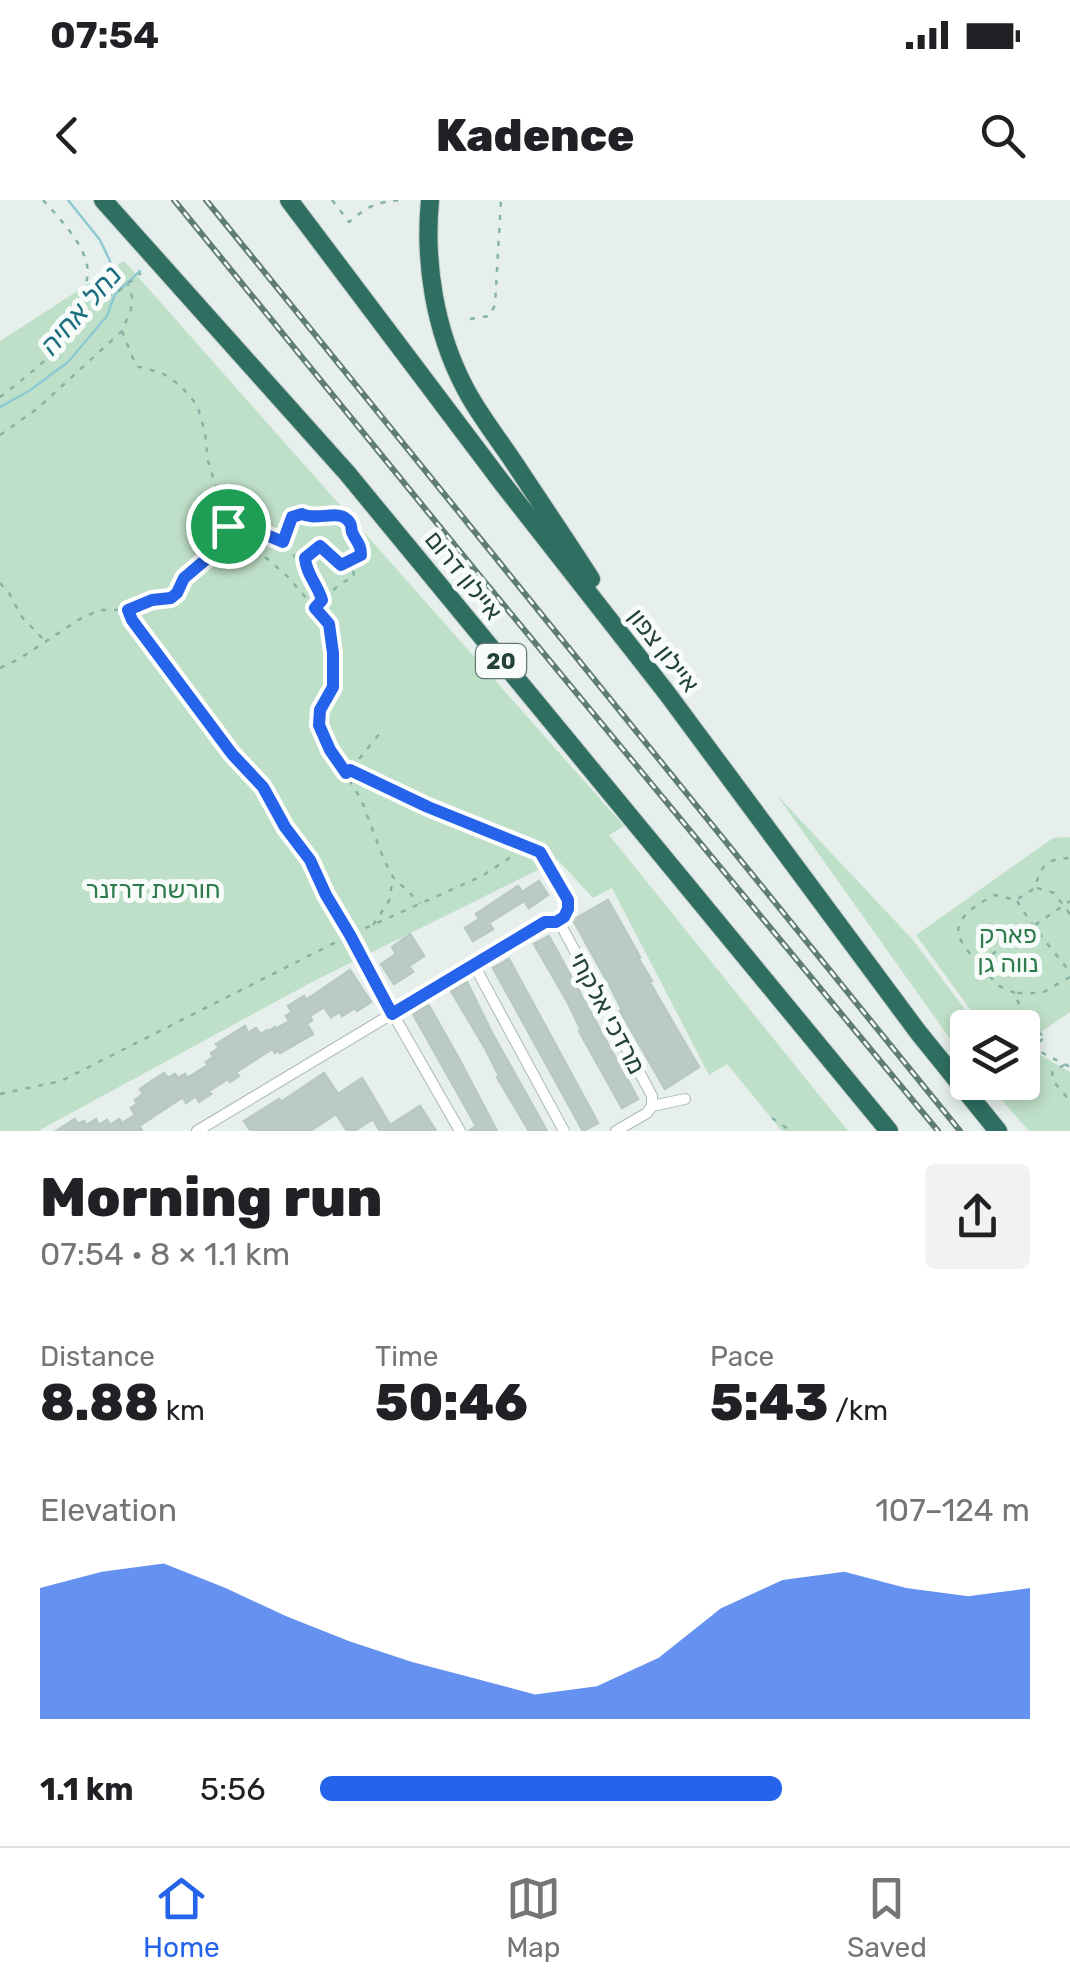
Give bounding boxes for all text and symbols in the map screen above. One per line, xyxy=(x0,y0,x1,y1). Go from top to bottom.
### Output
text: 07:54 xyxy=(50,12,159,58)
icon: back xyxy=(40,108,95,163)
icon: search xyxy=(975,108,1030,163)
text: Kadence xyxy=(436,109,634,162)
water label: נחל אחיה xyxy=(33,259,128,362)
pin xyxy=(186,484,271,569)
icon: arrive xyxy=(201,499,256,554)
street label: איילון דרום xyxy=(419,525,508,626)
street label: איילון צפון xyxy=(622,603,705,698)
road number: 20 xyxy=(476,644,526,678)
park label: חורשת דרזנר xyxy=(86,875,220,904)
park label: פארק נווה גן xyxy=(978,920,1038,978)
street label: מרדכי אלקחי xyxy=(563,948,652,1079)
map controls xyxy=(950,1010,1040,1100)
button: layers xyxy=(950,1010,1040,1100)
button: share xyxy=(925,1164,1030,1269)
text: Morning run xyxy=(40,1165,382,1230)
text: 07:54 · 8 × 1.1 km xyxy=(40,1235,290,1273)
text: Distance xyxy=(40,1340,155,1373)
text: Time xyxy=(375,1340,438,1373)
text: Pace xyxy=(710,1340,774,1373)
text: 8.88 xyxy=(40,1373,159,1433)
text: 50:46 xyxy=(375,1373,528,1433)
text: 5:43 xyxy=(710,1373,828,1433)
text: km xyxy=(159,1394,205,1427)
text: /km xyxy=(828,1394,888,1427)
text: Elevation xyxy=(40,1491,177,1529)
text: 107–124 m xyxy=(875,1491,1030,1529)
text: 1.1 km xyxy=(40,1770,134,1808)
text: 5:56 xyxy=(200,1770,266,1808)
tab: Home xyxy=(143,1871,220,1964)
tab: Map xyxy=(506,1871,561,1964)
tab: Saved xyxy=(847,1871,927,1964)

